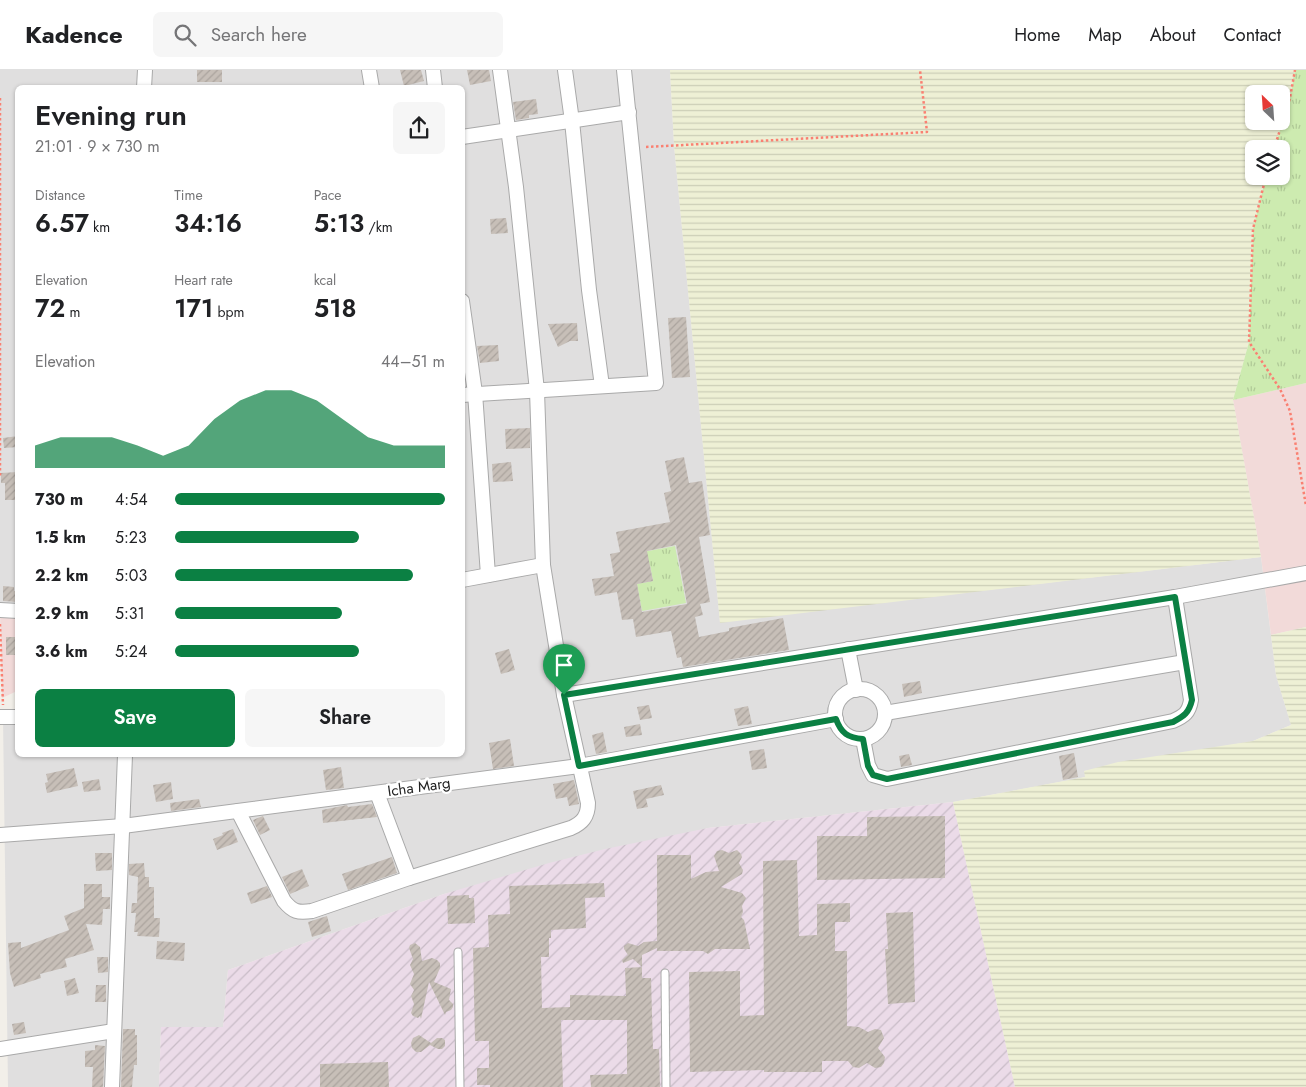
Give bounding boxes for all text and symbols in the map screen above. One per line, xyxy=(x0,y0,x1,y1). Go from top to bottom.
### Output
search box xyxy=(153,12,503,57)
text: Kadence xyxy=(25,17,123,52)
icon: search xyxy=(171,21,199,49)
text: Search here xyxy=(211,21,307,48)
text: Home xyxy=(1014,22,1060,48)
text: Map xyxy=(1088,22,1122,48)
text: About xyxy=(1150,22,1195,48)
text: Contact xyxy=(1223,22,1281,48)
north arrow xyxy=(1245,85,1290,130)
map controls xyxy=(1245,85,1290,185)
text: Evening run xyxy=(35,95,187,136)
button: share xyxy=(393,102,445,154)
text: 21:01 · 9 × 730 m xyxy=(35,135,160,158)
button: layers xyxy=(1245,140,1290,185)
text: Distance xyxy=(35,185,85,205)
text: Time xyxy=(174,185,203,205)
text: Pace xyxy=(314,185,342,205)
text: 6.57 xyxy=(35,205,89,241)
text: 34:16 xyxy=(174,205,242,241)
text: 5:13 xyxy=(314,205,364,241)
text: km xyxy=(89,217,110,237)
text: /km xyxy=(364,217,393,237)
text: Elevation xyxy=(35,270,88,290)
text: Heart rate xyxy=(174,270,233,290)
text: kcal xyxy=(314,270,336,290)
text: 72 xyxy=(35,290,65,326)
text: 171 xyxy=(174,290,213,326)
text: 518 xyxy=(314,290,356,326)
text: m xyxy=(65,302,80,322)
text: bpm xyxy=(213,302,244,322)
text: Elevation xyxy=(35,350,95,373)
text: 44–51 m xyxy=(381,350,445,373)
text: 730 m xyxy=(35,488,83,511)
text: 4:54 xyxy=(115,488,147,511)
text: 1.5 km xyxy=(35,526,86,549)
text: 5:23 xyxy=(115,526,147,549)
text: 2.2 km xyxy=(35,564,88,587)
text: 5:03 xyxy=(115,564,147,587)
text: 2.9 km xyxy=(35,602,89,625)
text: 5:31 xyxy=(115,602,145,625)
text: 3.6 km xyxy=(35,640,88,663)
text: 5:24 xyxy=(115,640,147,663)
pin xyxy=(543,644,585,695)
icon: arrive xyxy=(550,651,578,679)
button: Save xyxy=(35,689,235,747)
button: Share xyxy=(245,689,445,747)
street label: Icha Marg xyxy=(386,772,452,802)

